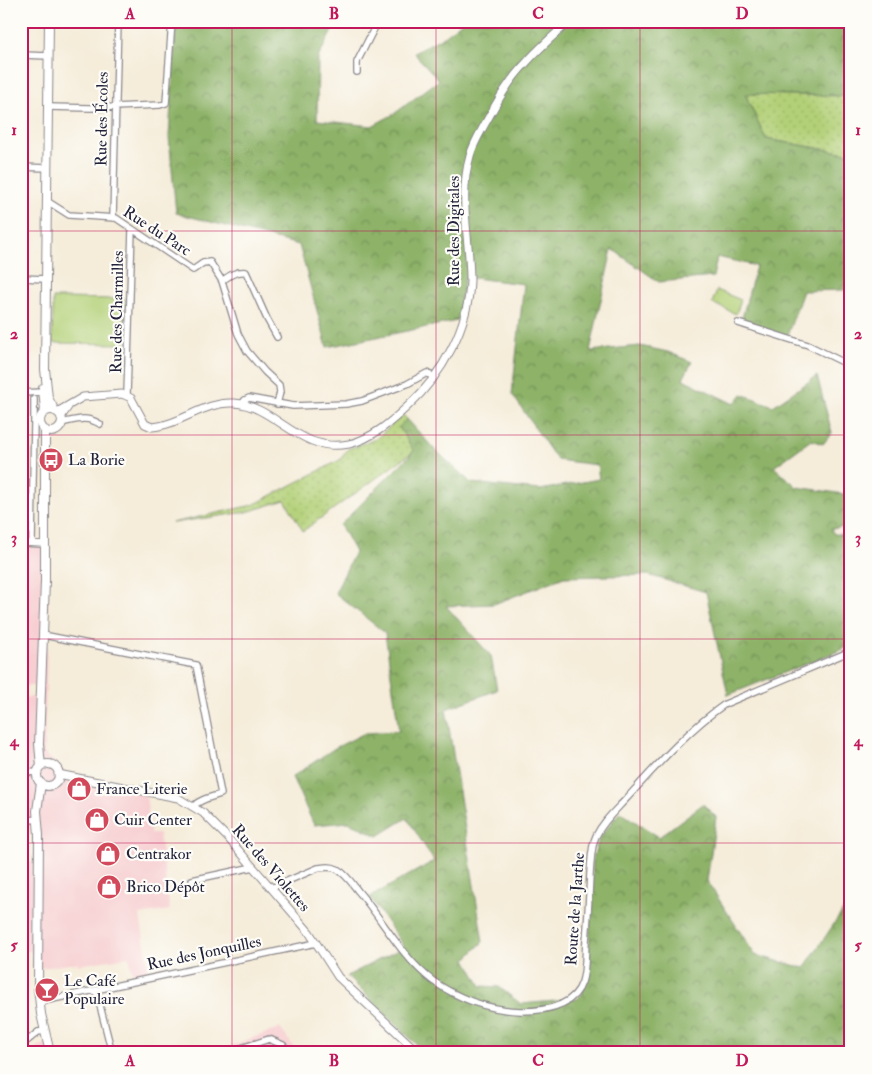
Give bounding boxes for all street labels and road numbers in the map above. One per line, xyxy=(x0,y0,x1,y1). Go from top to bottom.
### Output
street label: Rue des Écoles xyxy=(90,71,113,167)
street label: Rue des Digitales xyxy=(444,176,464,286)
street label: Rue du Parc xyxy=(119,202,195,261)
street label: Rue des Charmilles xyxy=(106,250,128,374)
street label: Rue des Violettes xyxy=(228,820,314,916)
street label: Route de la Jarthe xyxy=(561,851,590,966)
street label: Rue des Jonquilles xyxy=(145,931,263,976)

